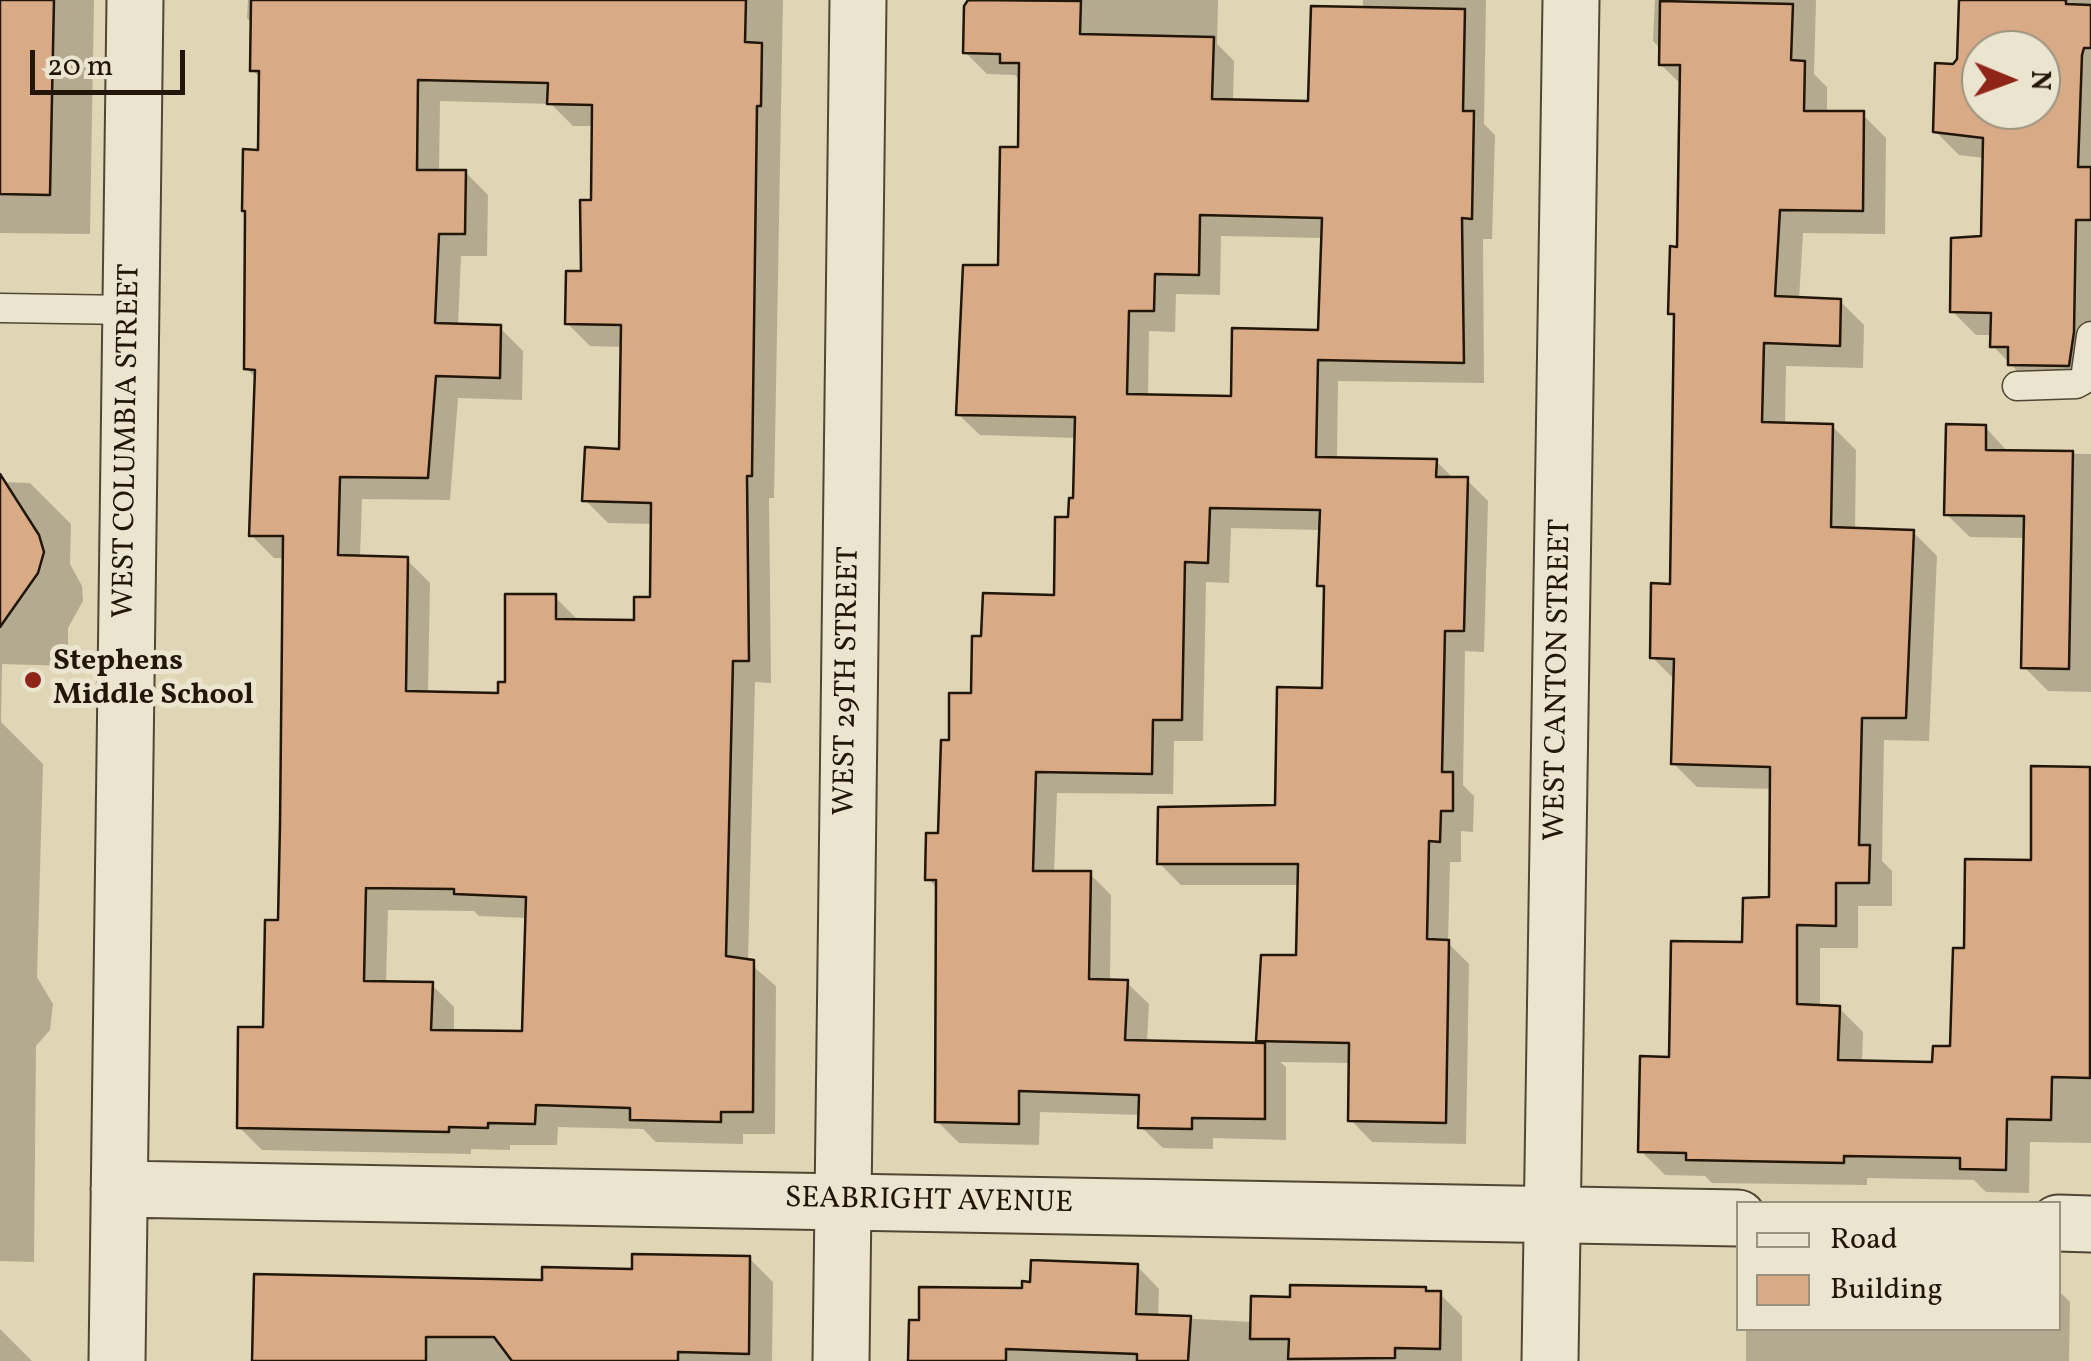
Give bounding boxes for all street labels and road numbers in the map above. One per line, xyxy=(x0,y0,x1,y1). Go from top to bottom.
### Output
street label: WEST COLUMBIA STREET xyxy=(108,263,150,619)
street label: WEST CANTON STREET xyxy=(1539,518,1581,842)
street label: WEST 29TH STREET xyxy=(829,546,869,816)
street label: SEABRIGHT AVENUE xyxy=(785,1182,1073,1224)

